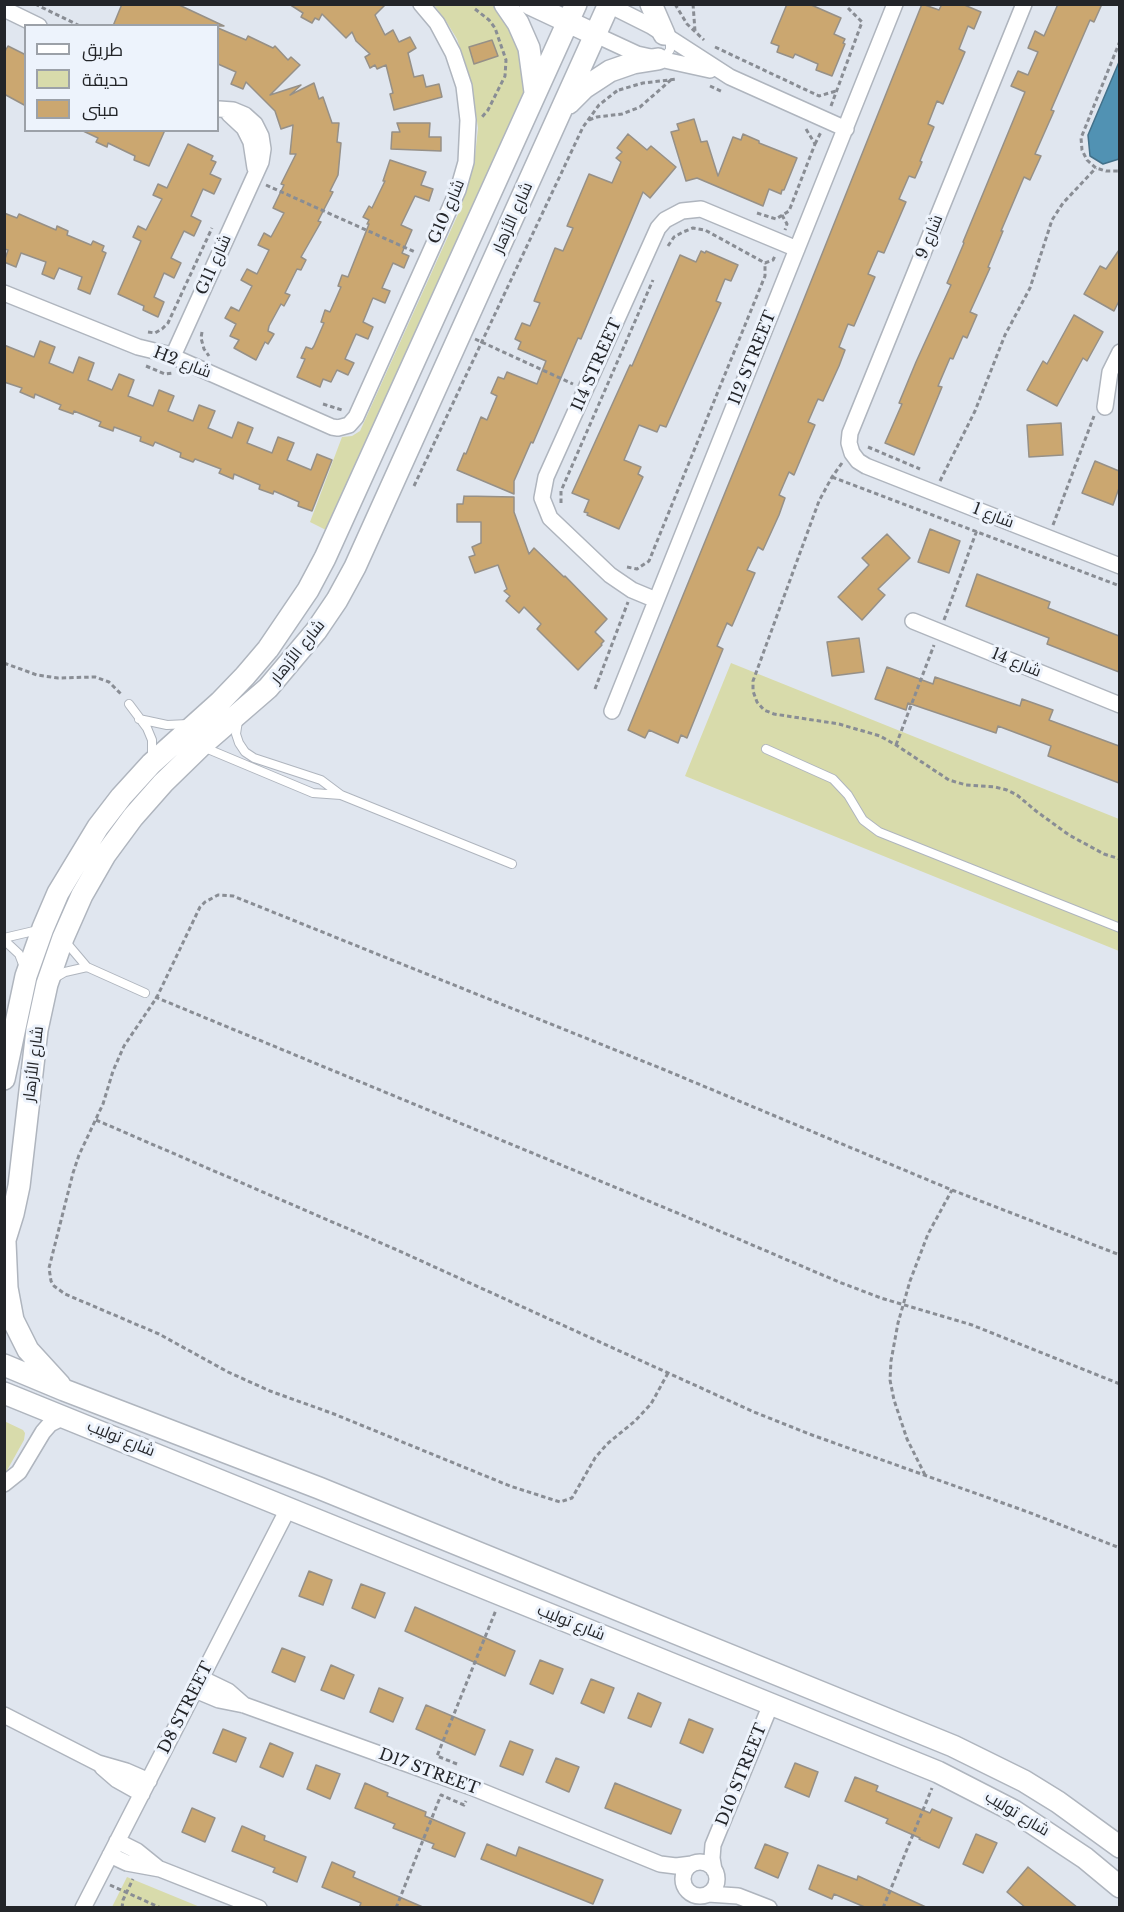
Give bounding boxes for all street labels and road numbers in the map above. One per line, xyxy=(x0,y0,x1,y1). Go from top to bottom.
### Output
street label: G10 شارع xyxy=(425,177,469,247)
street label: شارع الأزهار xyxy=(489,179,537,257)
street label: شارع 9 xyxy=(913,212,947,262)
street label: G11 شارع xyxy=(192,232,236,298)
street label: I12 STREET xyxy=(725,308,781,408)
street label: I14 STREET xyxy=(568,316,626,414)
street label: H2 شارع xyxy=(150,343,214,383)
street label: شارع 1 xyxy=(970,499,1016,533)
street label: شارع الأزهار xyxy=(267,616,329,688)
street label: شارع 14 xyxy=(988,644,1044,682)
street label: شارع الأزهار xyxy=(20,1025,48,1103)
street label: شارع توليب xyxy=(84,1417,158,1461)
street label: شارع توليب xyxy=(534,1601,608,1645)
street label: D8 STREET xyxy=(155,1659,217,1757)
street label: D10 STREET xyxy=(713,1721,771,1829)
street label: D17 STREET xyxy=(376,1745,482,1799)
street label: شارع توليب xyxy=(982,1787,1052,1841)

